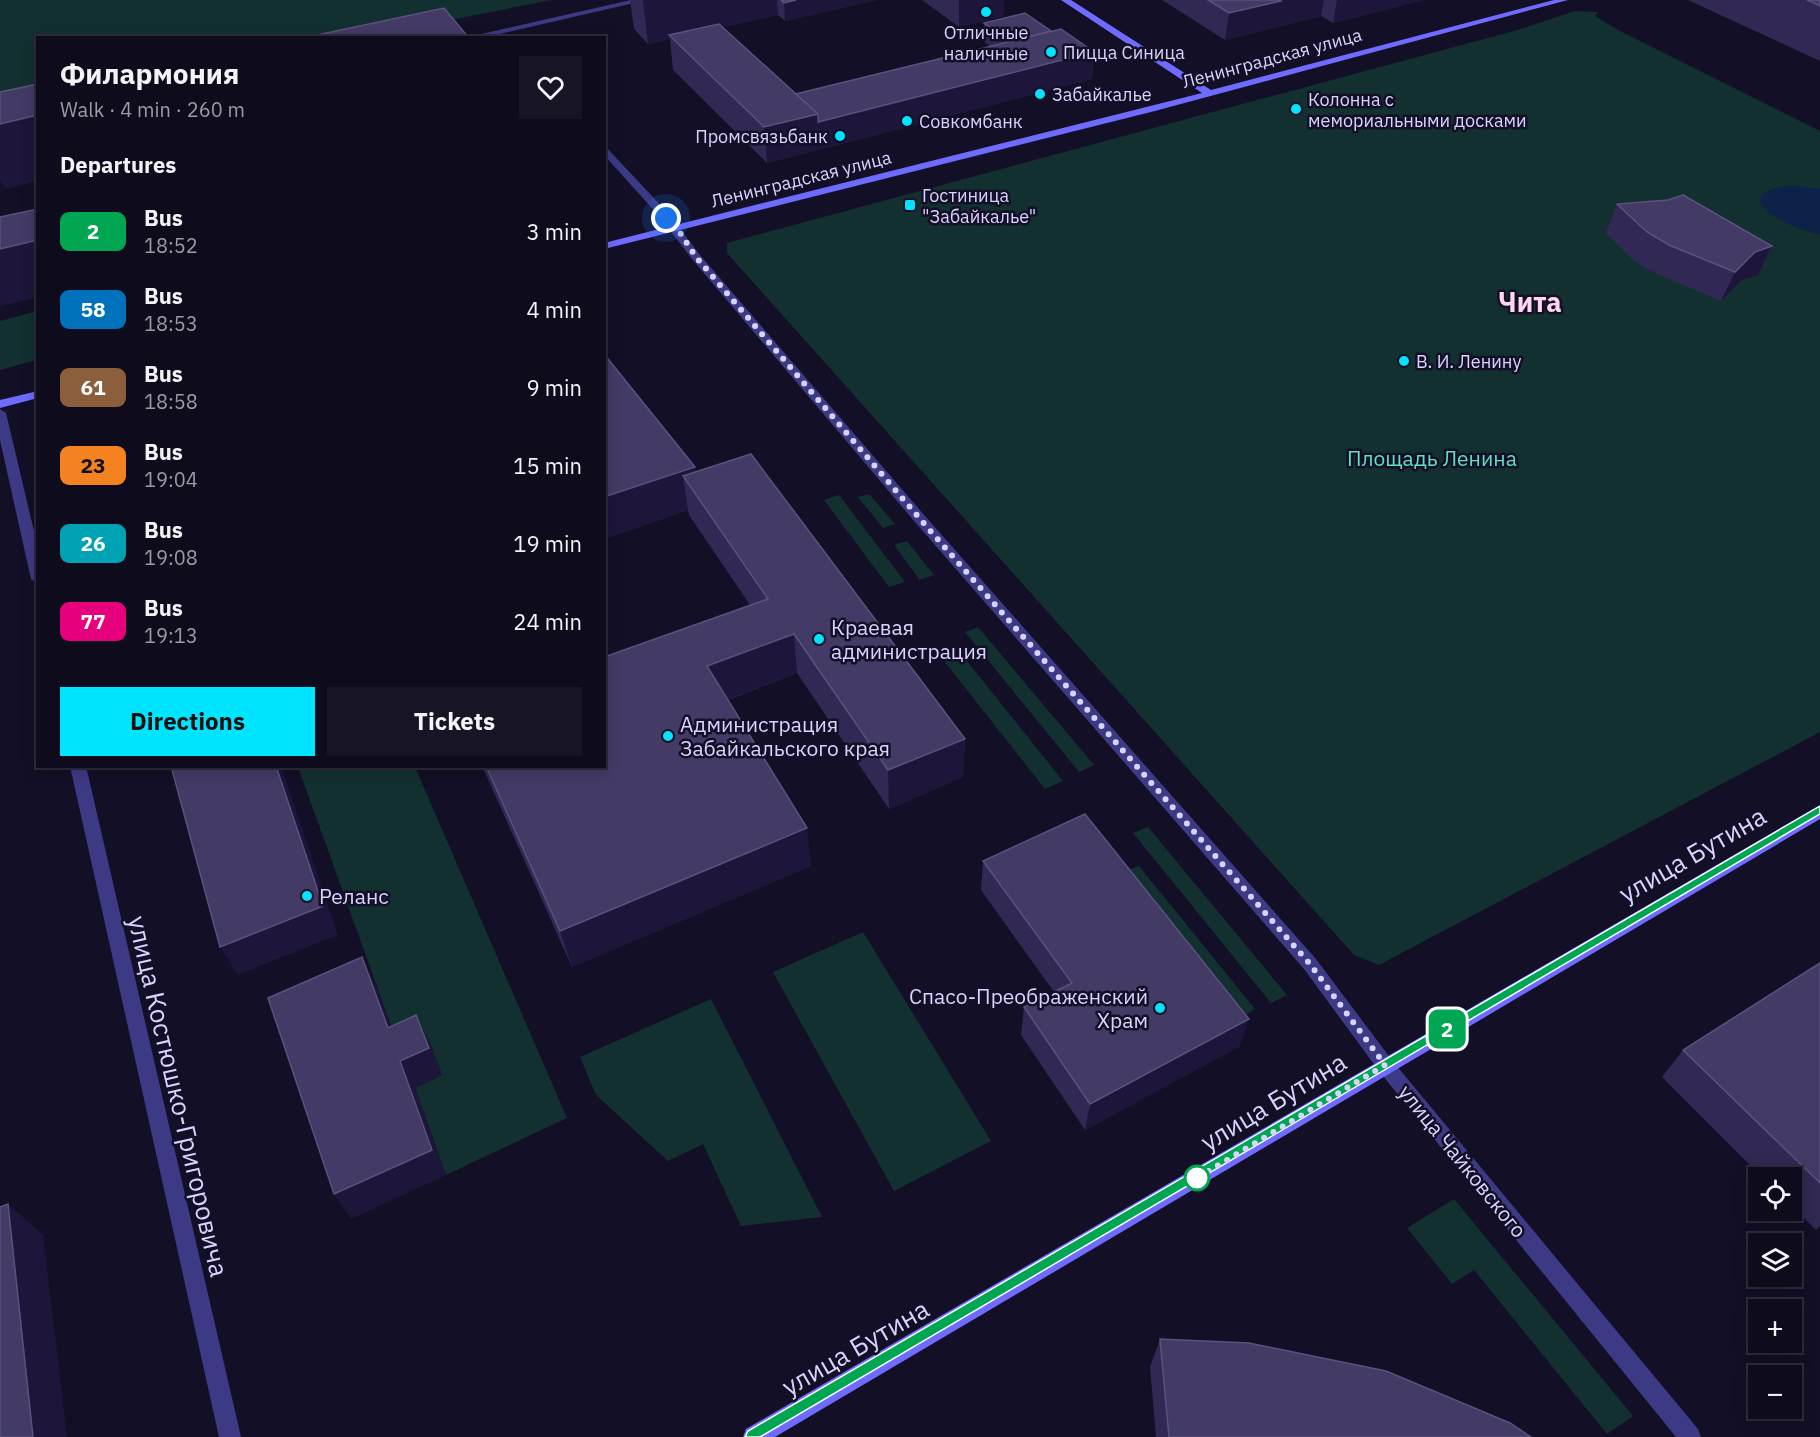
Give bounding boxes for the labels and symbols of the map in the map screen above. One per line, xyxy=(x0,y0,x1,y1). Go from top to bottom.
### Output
marker: Отличные наличные xyxy=(979,5,993,19)
place label: Отличные наличные xyxy=(944,21,1028,65)
street label: Ленинградская улица xyxy=(1180,23,1365,93)
place label: Пицца Синица xyxy=(1063,41,1185,64)
marker: Пицца Синица xyxy=(1044,45,1058,59)
place label: Забайкалье xyxy=(1052,83,1152,106)
marker: Забайкалье xyxy=(1033,87,1047,101)
place label: Колонна с мемориальными досками xyxy=(1308,88,1527,132)
marker: Колонна с мемориальными досками xyxy=(1289,102,1303,116)
place label: Совкомбанк xyxy=(919,110,1023,133)
marker: Совкомбанк xyxy=(900,114,914,128)
place label: Промсвязьбанк xyxy=(695,125,828,148)
marker: Промсвязьбанк xyxy=(833,129,847,143)
street label: Ленинградская улица xyxy=(708,145,894,213)
place label: Гостиница "Забайкалье" xyxy=(922,184,1036,228)
marker: Гостиница "Забайкалье" xyxy=(903,198,917,212)
your location xyxy=(651,203,681,233)
district label: Чита xyxy=(1498,284,1562,319)
place label: В. И. Ленину xyxy=(1416,350,1521,373)
marker: В. И. Ленину xyxy=(1397,354,1411,368)
park label: Площадь Ленина xyxy=(1347,444,1517,472)
place label: Краевая администрация xyxy=(831,613,987,665)
marker: Краевая администрация xyxy=(812,632,826,646)
place label: Администрация Забайкальского края xyxy=(680,710,890,762)
marker: Администрация Забайкальского края xyxy=(661,729,675,743)
street label: улица Бутина xyxy=(1612,798,1772,910)
place label: Реланс xyxy=(319,882,389,910)
marker: Реланс xyxy=(300,889,314,903)
street label: улица Костюшко-Григоровича xyxy=(121,912,237,1280)
place label: Спасо-Преображенский Храм xyxy=(909,982,1148,1034)
marker: Спасо-Преображенский Храм xyxy=(1153,1001,1167,1015)
line badge: 2 xyxy=(1428,1010,1466,1048)
street label: улица Бутина xyxy=(1194,1044,1352,1158)
street label: улица Чайковского xyxy=(1393,1079,1533,1243)
unlabelled marker xyxy=(1184,1165,1210,1191)
street label: улица Бутина xyxy=(775,1291,935,1403)

